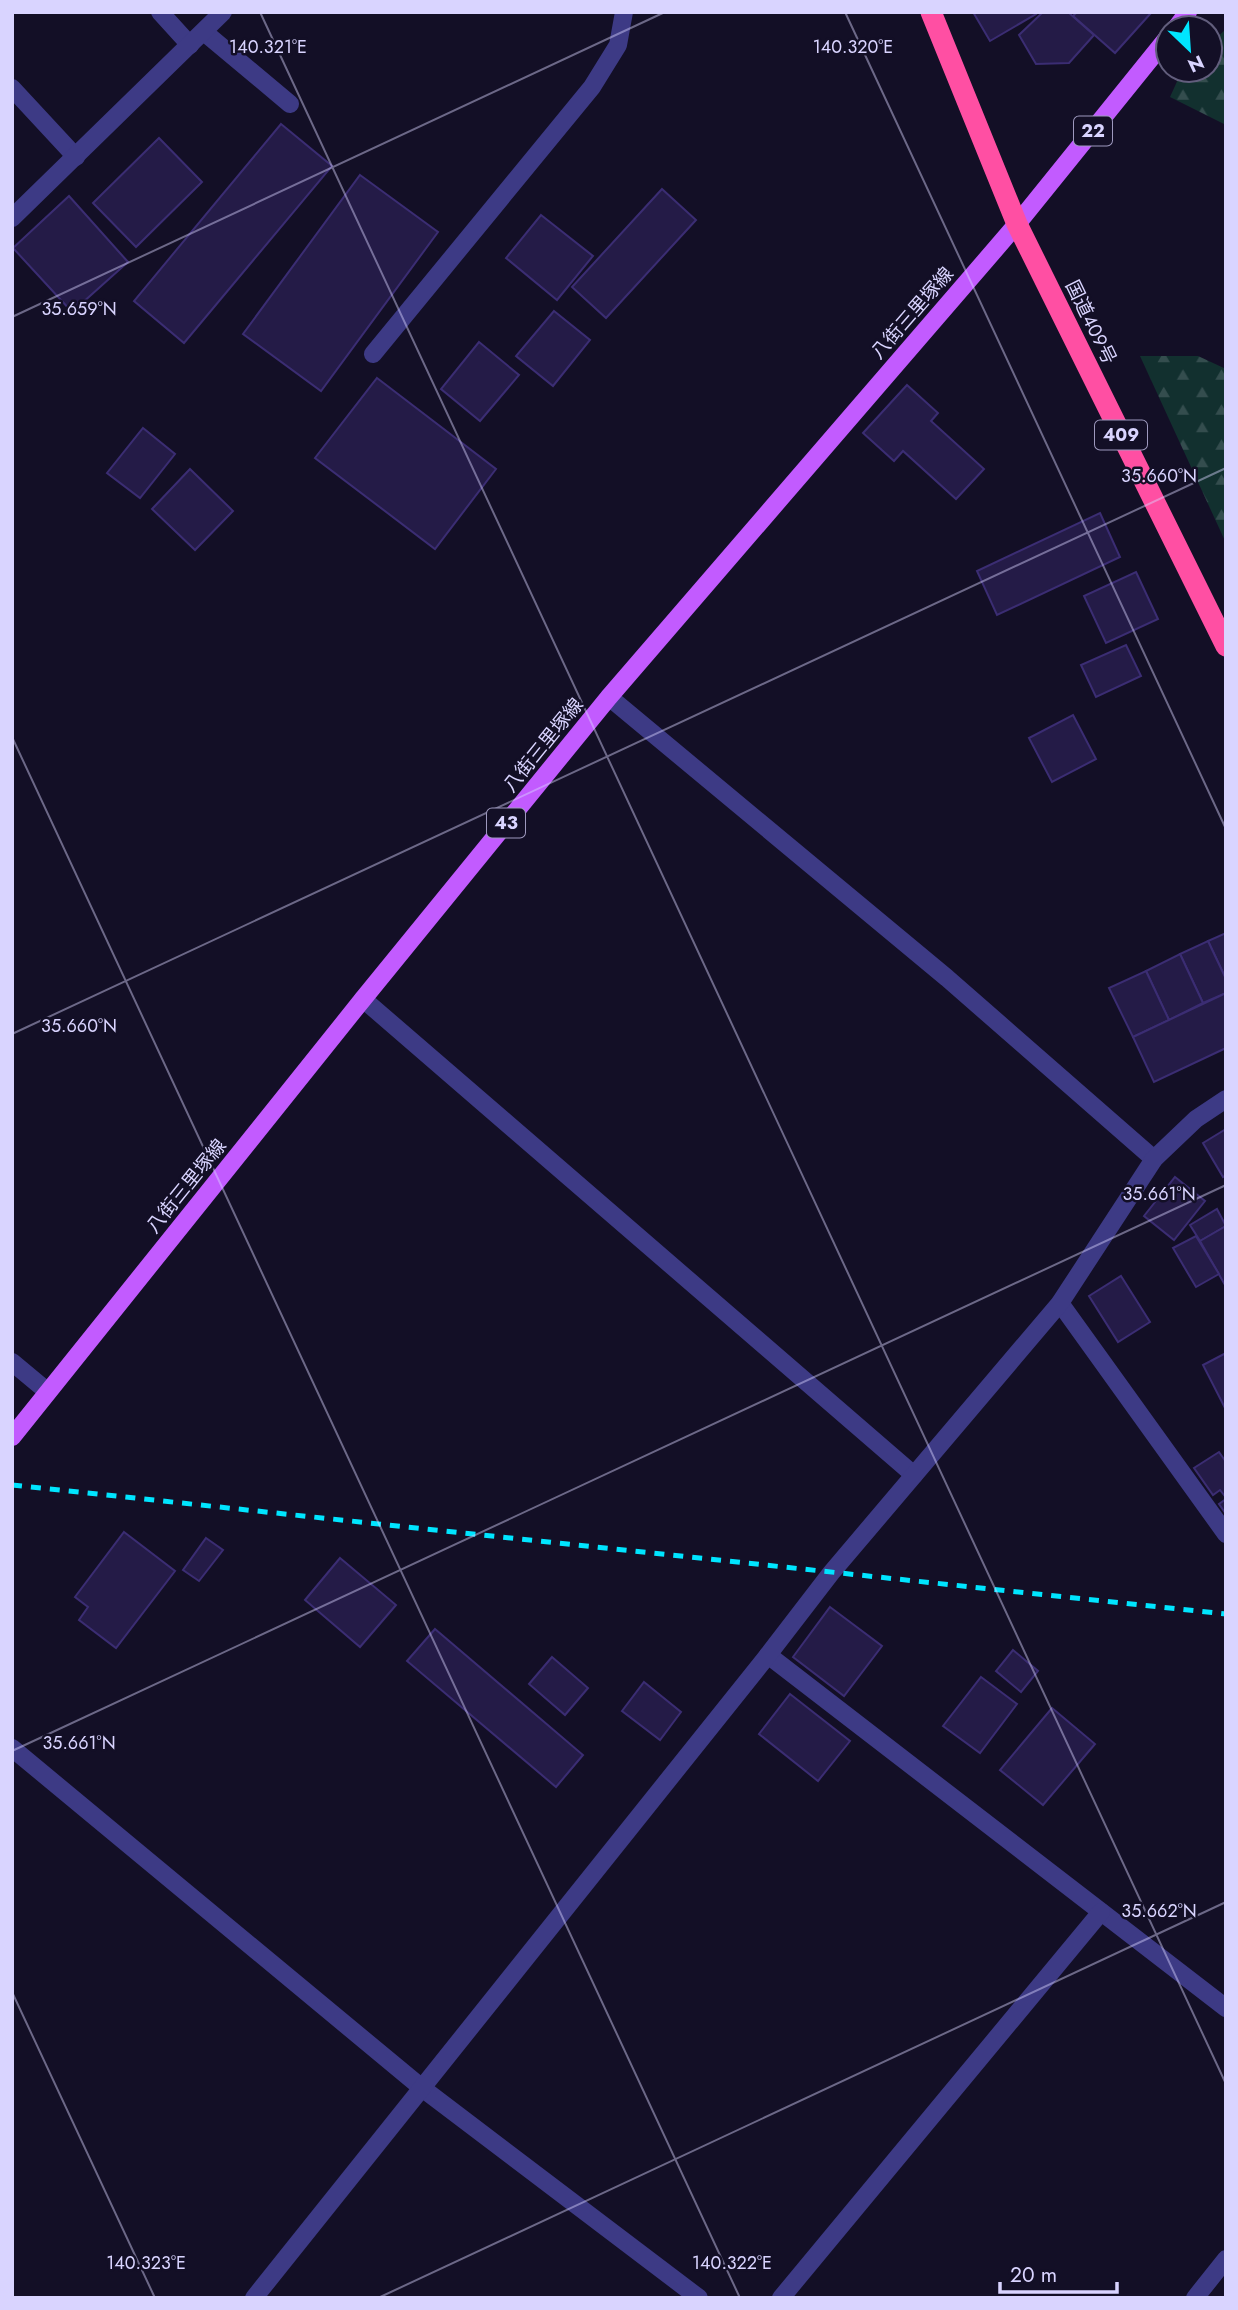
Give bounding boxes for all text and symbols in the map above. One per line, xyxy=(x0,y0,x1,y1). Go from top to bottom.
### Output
north arrow xyxy=(1154,14,1224,84)
text: 140.321°E xyxy=(229,34,307,60)
text: 140.320°E xyxy=(813,34,893,60)
text: N xyxy=(1183,49,1209,79)
road number: 22 xyxy=(1074,116,1112,146)
street label: 八街三里塚線 xyxy=(864,261,960,365)
street label: 国道409号 xyxy=(1059,275,1123,369)
text: 35.659°N xyxy=(41,296,117,322)
road number: 409 xyxy=(1095,421,1147,450)
text: 35.660°N xyxy=(1121,463,1197,489)
street label: 八街三里塚線 xyxy=(497,692,589,798)
road number: 43 xyxy=(487,808,525,838)
text: 35.660°N xyxy=(41,1013,117,1039)
street label: 八街三里塚線 xyxy=(140,1133,232,1239)
text: 35.661°N xyxy=(1122,1181,1196,1207)
text: 35.661°N xyxy=(42,1730,116,1756)
text: 35.662°N xyxy=(1121,1898,1197,1924)
text: 140.323°E xyxy=(106,2250,186,2276)
text: 140.322°E xyxy=(692,2250,772,2276)
scale bar xyxy=(1000,2250,1117,2294)
text: 20 m xyxy=(1010,2260,1057,2290)

